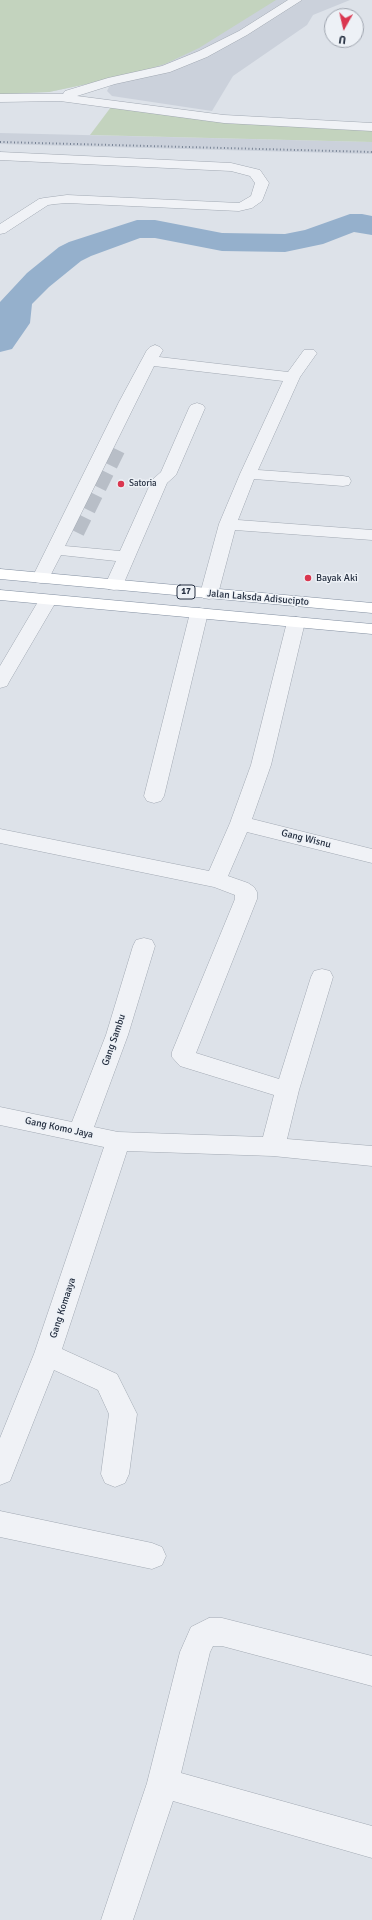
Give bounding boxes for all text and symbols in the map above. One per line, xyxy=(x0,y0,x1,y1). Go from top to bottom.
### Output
north arrow xyxy=(324,8,364,48)
text: U xyxy=(338,32,347,46)
marker: Satoria xyxy=(116,479,126,489)
place label: Satoria xyxy=(129,479,157,489)
place label: Bayak Aki xyxy=(316,572,358,584)
marker: Bayak Aki xyxy=(303,573,313,583)
road number: 17 xyxy=(177,585,195,599)
street label: Jalan Laksda Adisucipto xyxy=(206,588,310,608)
street label: Gang Wisnu xyxy=(280,827,332,851)
street label: Gang Sambu xyxy=(100,1013,128,1067)
street label: Gang Komo Jaya xyxy=(24,1115,94,1141)
street label: Gang Komaaya xyxy=(48,1276,78,1340)

